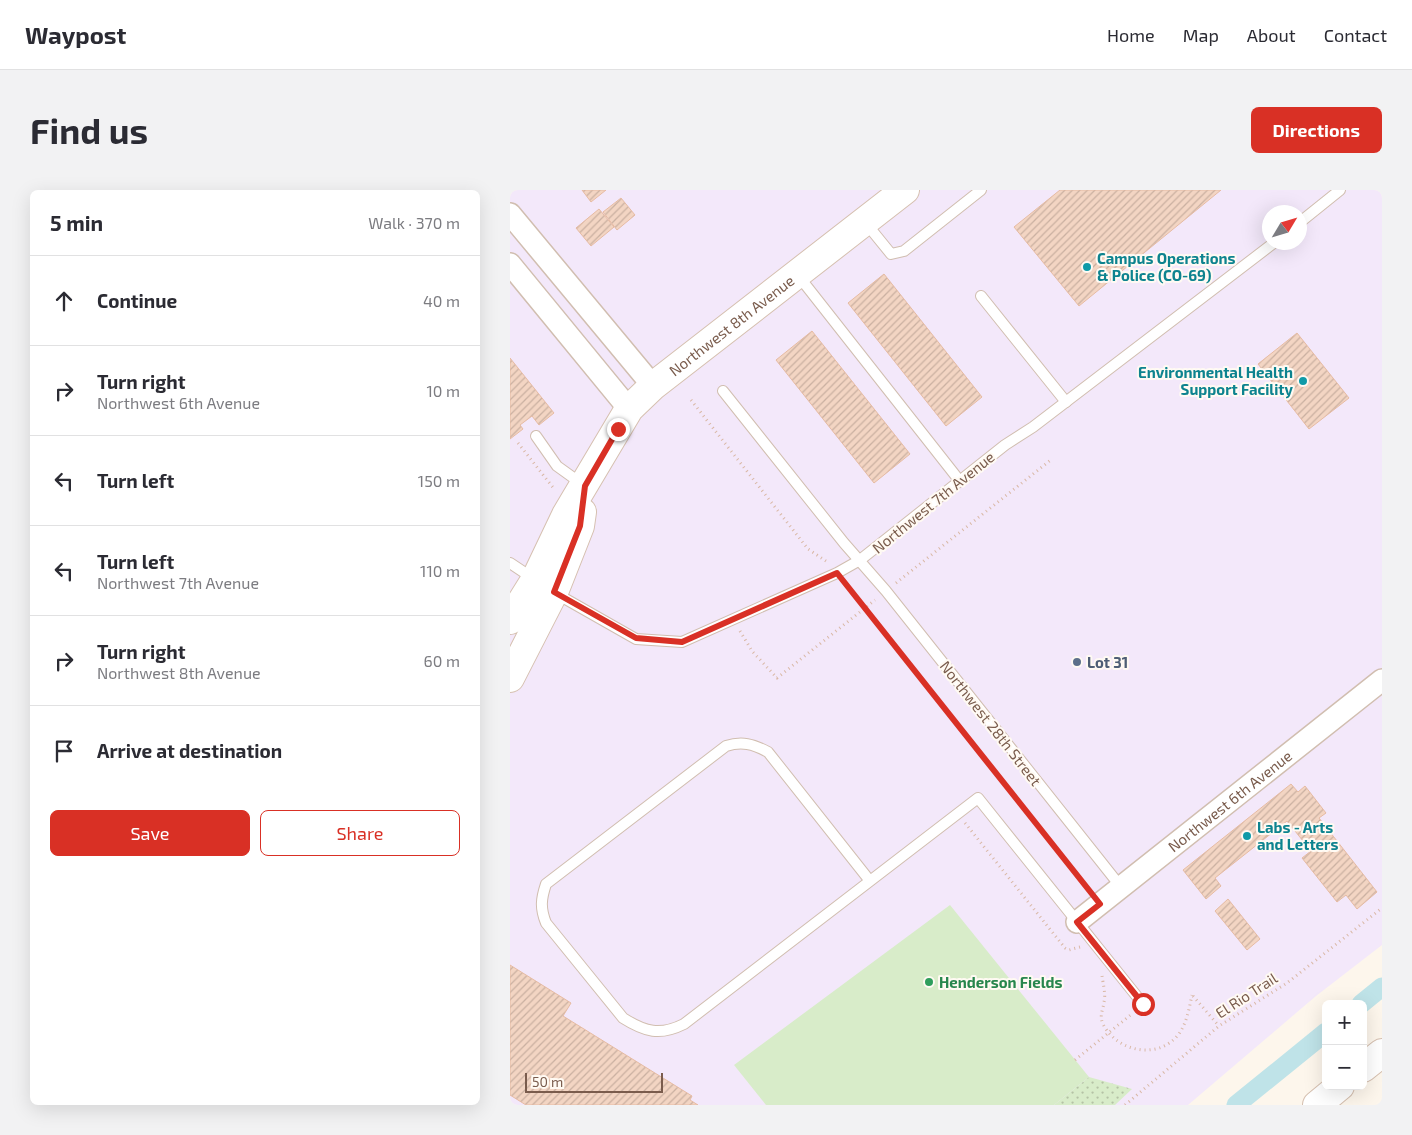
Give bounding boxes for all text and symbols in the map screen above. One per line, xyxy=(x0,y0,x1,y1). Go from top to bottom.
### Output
text: Waypost xyxy=(25,20,126,49)
text: Home xyxy=(1107,24,1155,46)
text: Map xyxy=(1183,24,1219,46)
text: About xyxy=(1247,24,1296,46)
text: Contact xyxy=(1324,24,1387,46)
button: Directions xyxy=(1251,107,1382,153)
text: Find us xyxy=(30,109,148,151)
north arrow xyxy=(1262,205,1307,250)
text: 5 min xyxy=(50,210,103,235)
text: Walk · 370 m xyxy=(368,213,460,232)
place label: Campus Operations & Police (CO-69) xyxy=(1097,249,1236,284)
marker: Campus Operations & Police (CO-69) xyxy=(1081,261,1093,273)
street label: Northwest 8th Avenue xyxy=(665,271,797,379)
icon: ahead xyxy=(50,287,78,315)
text: Continue xyxy=(97,289,177,312)
text: 40 m xyxy=(423,291,460,310)
place label: Environmental Health Support Facility xyxy=(1138,363,1294,399)
text: Turn right xyxy=(97,370,185,393)
marker: Environmental Health Support Facility xyxy=(1297,375,1309,387)
icon: right xyxy=(50,377,78,405)
text: 10 m xyxy=(426,381,460,400)
text: Northwest 6th Avenue xyxy=(97,393,260,412)
route end xyxy=(607,418,630,441)
street label: Northwest 7th Avenue xyxy=(868,447,998,557)
icon: left xyxy=(50,467,78,495)
text: Turn left xyxy=(97,469,174,492)
text: 150 m xyxy=(418,471,460,490)
text: Turn left xyxy=(97,550,174,573)
icon: left xyxy=(50,557,78,585)
text: 110 m xyxy=(420,561,460,580)
text: Northwest 7th Avenue xyxy=(97,573,259,592)
text: Turn right xyxy=(97,640,185,663)
icon: right xyxy=(50,647,78,675)
text: 60 m xyxy=(424,651,460,670)
place label: Lot 31 xyxy=(1087,653,1128,671)
marker: Lot 31 xyxy=(1071,656,1083,668)
street label: Northwest 28th Street xyxy=(937,657,1046,789)
text: Northwest 8th Avenue xyxy=(97,663,261,682)
icon: arrive xyxy=(50,737,78,765)
text: Arrive at destination xyxy=(97,739,282,762)
street label: Northwest 6th Avenue xyxy=(1164,746,1295,855)
button: Save xyxy=(50,810,250,856)
button: Share xyxy=(260,810,460,856)
place label: Labs - Arts and Letters xyxy=(1257,818,1338,853)
marker: Labs - Arts and Letters xyxy=(1241,830,1253,842)
street label: El Rio Trail xyxy=(1212,968,1281,1022)
place label: Henderson Fields xyxy=(939,973,1063,991)
marker: Henderson Fields xyxy=(923,976,935,988)
route start xyxy=(1132,993,1155,1016)
map controls xyxy=(1322,1000,1367,1090)
button: + xyxy=(1322,1000,1367,1045)
button: − xyxy=(1322,1045,1367,1090)
scale bar xyxy=(525,1070,662,1093)
text: 50 m xyxy=(532,1073,563,1090)

